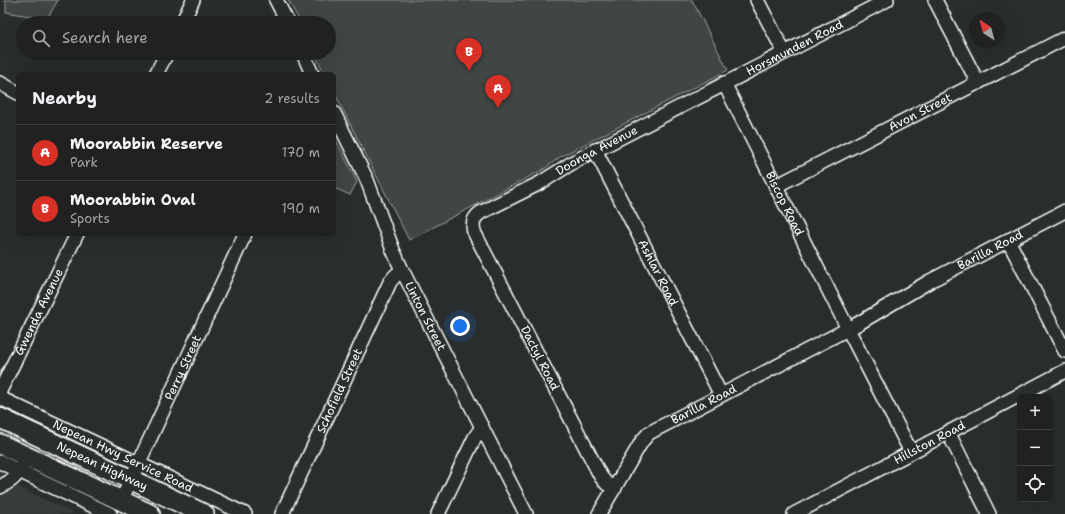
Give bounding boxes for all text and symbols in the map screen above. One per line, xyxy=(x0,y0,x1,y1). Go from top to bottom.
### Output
north arrow xyxy=(969,12,1005,48)
search box xyxy=(16,16,336,60)
street label: Horsmunden Road xyxy=(743,16,846,79)
icon: search xyxy=(30,27,52,49)
text: Search here xyxy=(62,28,148,48)
pin: B xyxy=(456,38,482,71)
pin: A xyxy=(485,75,511,108)
text: Nearby xyxy=(32,87,97,109)
street label: Avon Street xyxy=(886,89,954,135)
text: 2 results xyxy=(264,90,320,107)
street label: Doonga Avenue xyxy=(553,122,641,179)
text: Moorabbin Reserve xyxy=(70,134,223,154)
text: A xyxy=(40,144,50,161)
text: 170 m xyxy=(282,144,320,161)
text: Park xyxy=(70,154,98,171)
street label: Biscop Road xyxy=(762,169,808,239)
text: Moorabbin Oval xyxy=(70,190,196,210)
text: B xyxy=(41,200,49,217)
text: 190 m xyxy=(281,200,320,217)
text: Sports xyxy=(70,210,110,227)
street label: Barilla Road xyxy=(955,226,1026,273)
street label: Ashlar Road xyxy=(634,237,682,309)
street label: Gwenda Avenue xyxy=(11,266,67,358)
street label: Linton Street xyxy=(401,279,450,353)
your location xyxy=(450,316,470,336)
street label: Dactyl Road xyxy=(517,323,563,393)
street label: Perry Street xyxy=(161,333,205,403)
street label: Schofield Street xyxy=(313,346,366,436)
street label: Barilla Road xyxy=(668,381,739,428)
map controls xyxy=(1017,394,1053,502)
button: + xyxy=(1017,394,1053,430)
street label: Nepean Hwy Service Road xyxy=(50,416,196,496)
street label: Hillston Road xyxy=(891,417,968,468)
button: − xyxy=(1017,430,1053,466)
street label: Nepean Highway xyxy=(54,438,151,494)
button: locate xyxy=(1017,466,1053,502)

